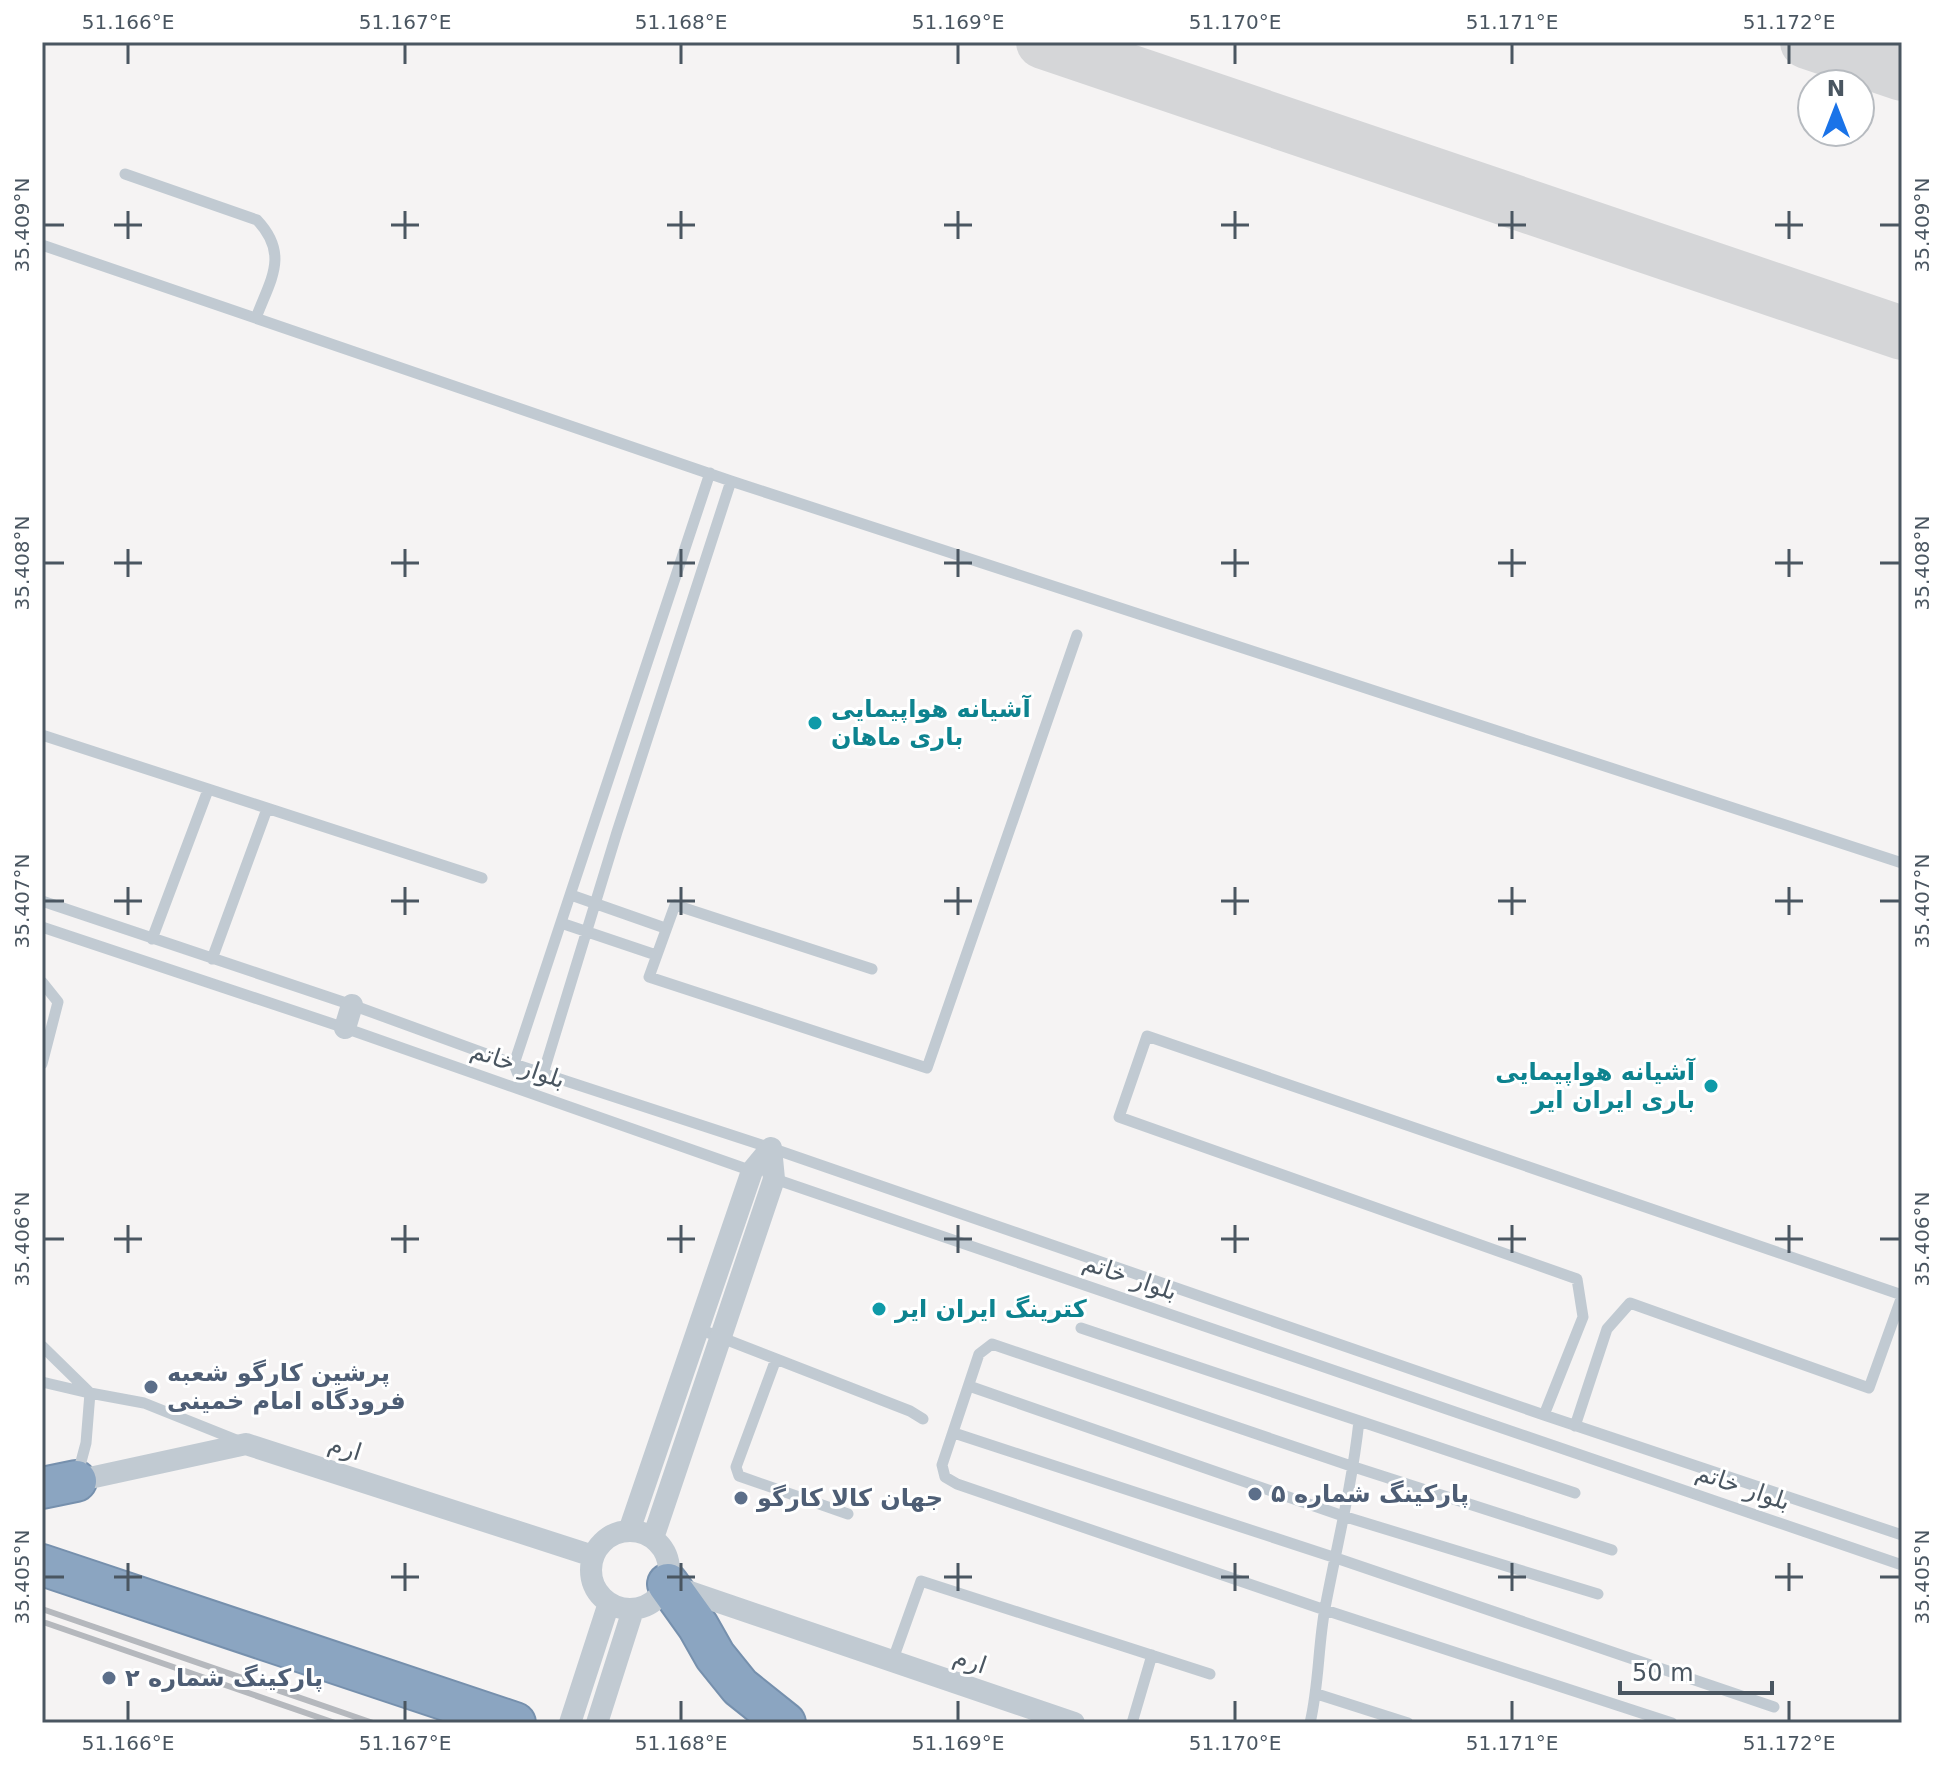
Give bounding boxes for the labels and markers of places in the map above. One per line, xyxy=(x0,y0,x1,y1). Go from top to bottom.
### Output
place label: آشیانه هواپیمایی باری ماهان xyxy=(831,694,1031,751)
marker: آشیانه هواپیمایی باری ماهان xyxy=(806,714,824,732)
place label: آشیانه هواپیمایی باری ایران ایر xyxy=(1495,1057,1696,1114)
marker: آشیانه هواپیمایی باری ایران ایر xyxy=(1702,1077,1720,1095)
place label: کترینگ ایران ایر xyxy=(894,1295,1087,1323)
marker: کترینگ ایران ایر xyxy=(870,1300,888,1318)
place label: پرشین کارگو شعبه فرودگاه امام خمینی xyxy=(167,1359,406,1415)
marker: پرشین کارگو شعبه فرودگاه امام خمینی xyxy=(142,1378,160,1396)
place label: پارکینگ شماره ۵ xyxy=(1271,1480,1469,1508)
place label: جهان کالا کارگو xyxy=(756,1484,943,1512)
marker: پارکینگ شماره ۵ xyxy=(1246,1485,1264,1503)
marker: جهان کالا کارگو xyxy=(732,1489,750,1507)
place label: پارکینگ شماره ۲ xyxy=(125,1664,323,1692)
marker: پارکینگ شماره ۲ xyxy=(100,1669,118,1687)

